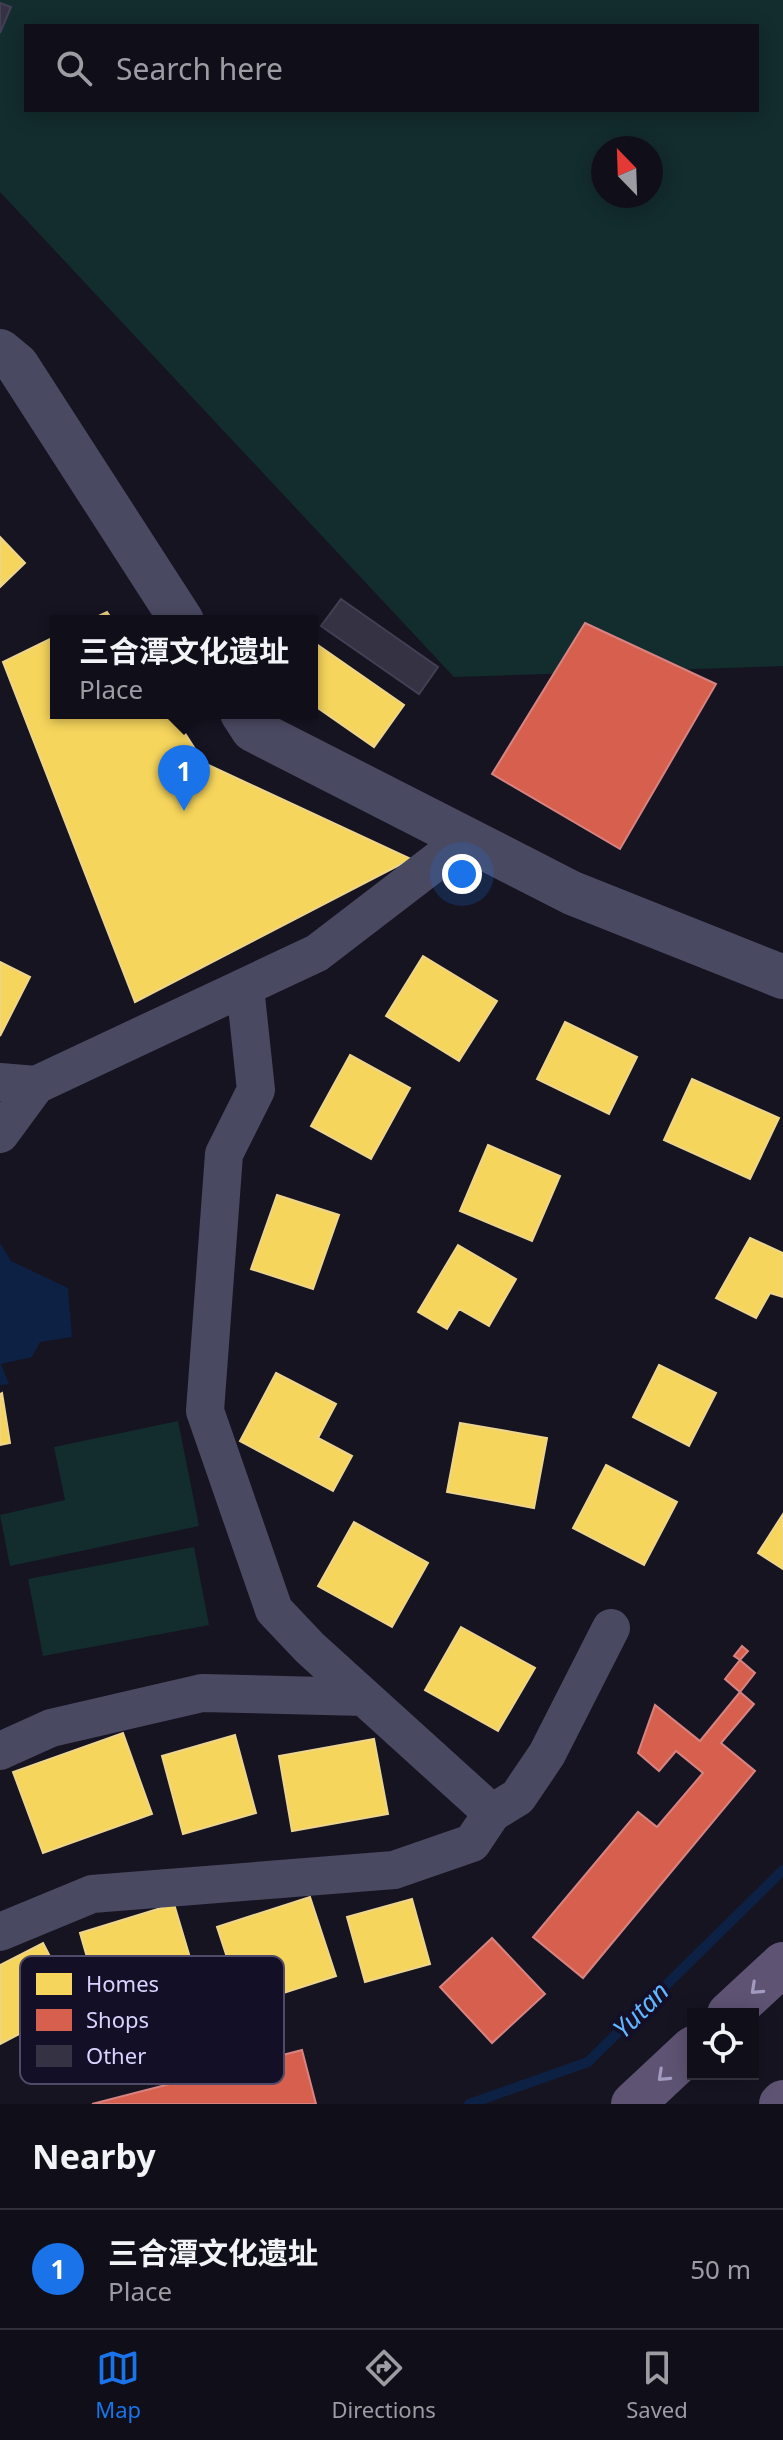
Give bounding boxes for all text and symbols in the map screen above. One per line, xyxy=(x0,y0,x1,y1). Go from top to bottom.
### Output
search box xyxy=(24,24,759,112)
icon: search xyxy=(52,46,96,90)
text: Search here xyxy=(116,48,283,89)
north arrow xyxy=(591,136,663,208)
popup xyxy=(50,615,318,719)
text: 三合潭文化遗址 xyxy=(79,630,289,671)
text: Place xyxy=(79,671,143,707)
pin: 1 xyxy=(158,745,210,811)
your location xyxy=(442,854,482,894)
legend xyxy=(20,1956,284,2084)
text: Homes xyxy=(86,1968,159,1998)
water label: Yutan xyxy=(604,1973,676,2045)
one-way arrow xyxy=(751,1979,765,1994)
text: Shops xyxy=(86,2004,149,2034)
map controls xyxy=(687,2008,759,2080)
button: locate xyxy=(687,2008,759,2080)
text: Other xyxy=(86,2040,146,2070)
one-way arrow xyxy=(658,2066,672,2081)
text: Nearby xyxy=(32,2133,156,2179)
text: 三合潭文化遗址 xyxy=(108,2232,318,2273)
text: 1 xyxy=(51,2251,65,2287)
text: 50 m xyxy=(690,2251,751,2287)
text: Place xyxy=(108,2273,172,2309)
tab: Map xyxy=(95,2346,141,2424)
tab: Directions xyxy=(331,2346,436,2424)
tab: Saved xyxy=(626,2346,688,2424)

